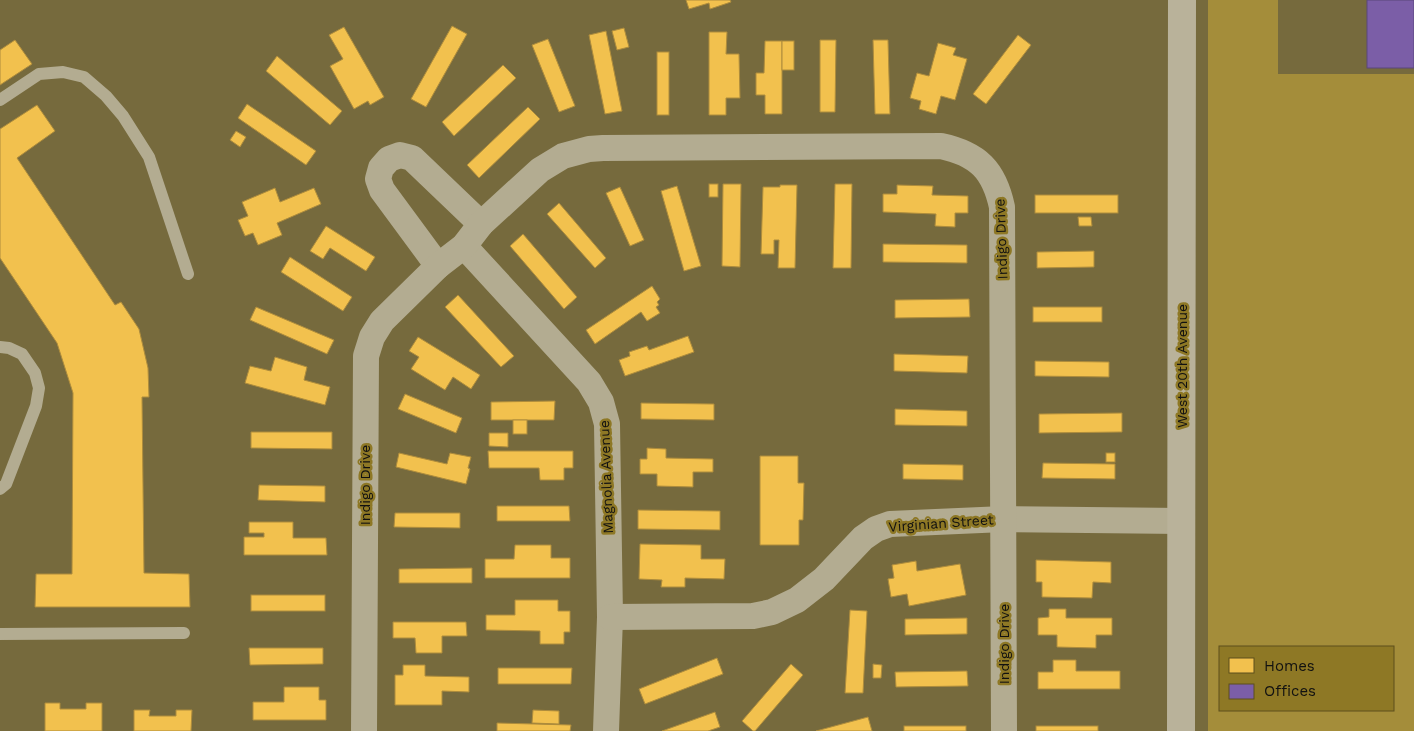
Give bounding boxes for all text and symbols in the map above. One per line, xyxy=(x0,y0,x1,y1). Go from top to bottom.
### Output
street label: Indigo Drive xyxy=(992,198,1010,280)
street label: West 20th Avenue xyxy=(1174,304,1190,428)
street label: Magnolia Avenue xyxy=(596,420,616,534)
street label: Indigo Drive xyxy=(357,445,373,525)
street label: Virginian Street xyxy=(888,511,994,535)
street label: Indigo Drive xyxy=(996,604,1012,684)
legend xyxy=(1219,646,1394,711)
text: Homes xyxy=(1264,657,1315,675)
text: Offices xyxy=(1264,682,1316,700)

